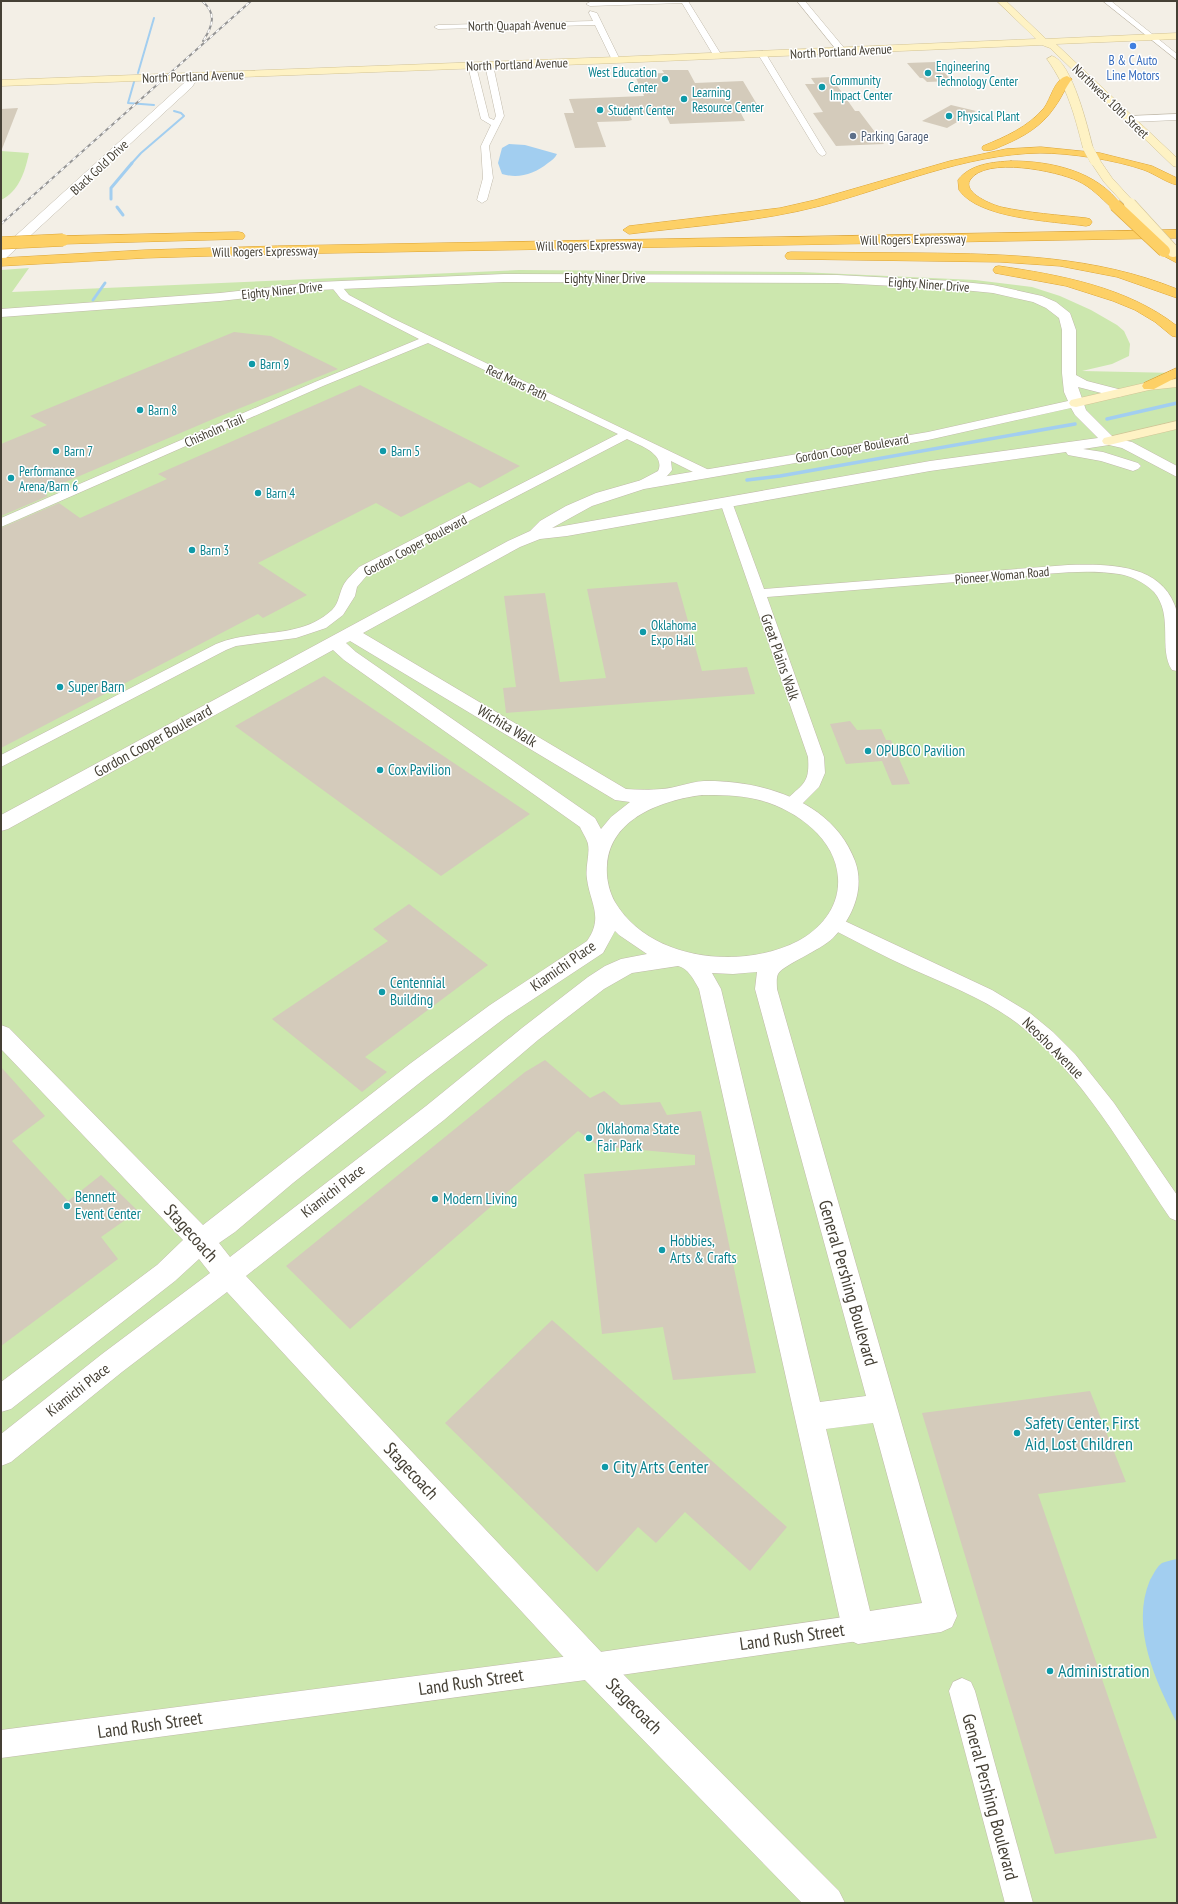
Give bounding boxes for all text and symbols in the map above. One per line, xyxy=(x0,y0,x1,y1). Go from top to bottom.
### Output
street label: North Quapah Avenue xyxy=(468,16,566,35)
street label: North Portland Avenue xyxy=(790,40,892,63)
marker: B & C Auto Line Motors xyxy=(1128,41,1138,51)
place label: B & C Auto Line Motors xyxy=(1107,52,1160,84)
street label: North Portland Avenue xyxy=(466,54,568,75)
place label: Engineering Technology Center xyxy=(936,58,1018,90)
street label: Northwest 10th Street xyxy=(1069,60,1153,143)
place label: West Education Center xyxy=(588,64,657,96)
street label: North Portland Avenue xyxy=(142,66,244,87)
marker: Engineering Technology Center xyxy=(923,68,933,78)
place label: Community Impact Center xyxy=(830,72,893,104)
marker: West Education Center xyxy=(660,74,670,84)
marker: Community Impact Center xyxy=(817,82,827,92)
place label: Learning Resource Center xyxy=(692,84,764,116)
marker: Learning Resource Center xyxy=(679,94,689,104)
place label: Student Center xyxy=(608,102,675,119)
marker: Student Center xyxy=(595,105,605,115)
place label: Physical Plant xyxy=(957,108,1020,125)
marker: Physical Plant xyxy=(944,111,954,121)
place label: Parking Garage xyxy=(861,128,929,145)
marker: Parking Garage xyxy=(848,131,858,141)
street label: Black Gold Drive xyxy=(67,136,132,199)
street label: Will Rogers Expressway xyxy=(860,230,966,249)
street label: Will Rogers Expressway xyxy=(536,236,642,255)
street label: Will Rogers Expressway xyxy=(212,242,318,261)
street label: Eighty Niner Drive xyxy=(564,270,646,287)
street label: Eighty Niner Drive xyxy=(888,273,970,296)
street label: Eighty Niner Drive xyxy=(241,278,323,303)
place label: Barn 9 xyxy=(260,356,289,373)
marker: Barn 9 xyxy=(247,359,257,369)
street label: Red Mans Path xyxy=(483,361,550,404)
place label: Barn 8 xyxy=(148,402,177,419)
marker: Barn 8 xyxy=(135,405,145,415)
street label: Chisholm Trail xyxy=(182,410,247,451)
street label: Gordon Cooper Boulevard xyxy=(794,430,910,467)
place label: Barn 7 xyxy=(64,443,93,460)
place label: Barn 5 xyxy=(391,443,420,460)
marker: Barn 7 xyxy=(51,446,61,456)
marker: Barn 5 xyxy=(378,446,388,456)
place label: Performance Arena/Barn 6 xyxy=(19,463,78,495)
marker: Performance Arena/Barn 6 xyxy=(6,473,16,483)
place label: Barn 4 xyxy=(266,485,295,502)
marker: Barn 4 xyxy=(253,488,263,498)
street label: Gordon Cooper Boulevard xyxy=(361,511,470,580)
place label: Barn 3 xyxy=(200,542,229,559)
marker: Barn 3 xyxy=(187,545,197,555)
street label: Pioneer Woman Road xyxy=(954,563,1050,588)
street label: Great Plains Walk xyxy=(757,611,804,703)
place label: Oklahoma Expo Hall xyxy=(651,617,696,649)
marker: Oklahoma Expo Hall xyxy=(638,627,648,637)
place label: Super Barn xyxy=(68,677,125,696)
marker: Super Barn xyxy=(55,682,65,692)
street label: Gordon Cooper Boulevard xyxy=(90,700,215,781)
street label: Wichita Walk xyxy=(474,700,541,751)
place label: OPUBCO Pavilion xyxy=(876,741,965,760)
marker: OPUBCO Pavilion xyxy=(863,746,873,756)
place label: Cox Pavilion xyxy=(388,760,451,779)
marker: Cox Pavilion xyxy=(375,765,385,775)
street label: Kiamichi Place xyxy=(526,936,599,995)
place label: Centennial Building xyxy=(390,973,446,1009)
marker: Centennial Building xyxy=(377,987,387,997)
street label: Neosho Avenue xyxy=(1019,1013,1088,1082)
place label: Oklahoma State Fair Park xyxy=(597,1119,679,1155)
marker: Oklahoma State Fair Park xyxy=(584,1133,594,1143)
street label: Kiamichi Place xyxy=(297,1160,368,1221)
place label: Bennett Event Center xyxy=(75,1187,142,1223)
place label: Modern Living xyxy=(443,1189,517,1208)
marker: Modern Living xyxy=(430,1194,440,1204)
street label: General Pershing Boulevard xyxy=(814,1197,883,1368)
street label: Stagecoach xyxy=(159,1199,223,1266)
marker: Bennett Event Center xyxy=(62,1201,72,1211)
place label: Hobbies, Arts & Crafts xyxy=(670,1231,737,1267)
marker: Hobbies, Arts & Crafts xyxy=(657,1245,667,1255)
street label: Kiamichi Place xyxy=(42,1359,113,1420)
place label: Safety Center, First Aid, Lost Children xyxy=(1025,1411,1139,1455)
marker: Safety Center, First Aid, Lost Children xyxy=(1012,1428,1022,1438)
street label: Stagecoach xyxy=(379,1437,444,1504)
place label: City Arts Center xyxy=(613,1455,709,1478)
marker: City Arts Center xyxy=(600,1462,610,1472)
street label: Land Rush Street xyxy=(738,1618,846,1655)
place label: Administration xyxy=(1058,1659,1149,1682)
street label: Land Rush Street xyxy=(417,1663,525,1700)
marker: Administration xyxy=(1045,1666,1055,1676)
street label: Stagecoach xyxy=(601,1673,667,1739)
street label: Land Rush Street xyxy=(96,1706,204,1743)
street label: General Pershing Boulevard xyxy=(957,1711,1024,1883)

